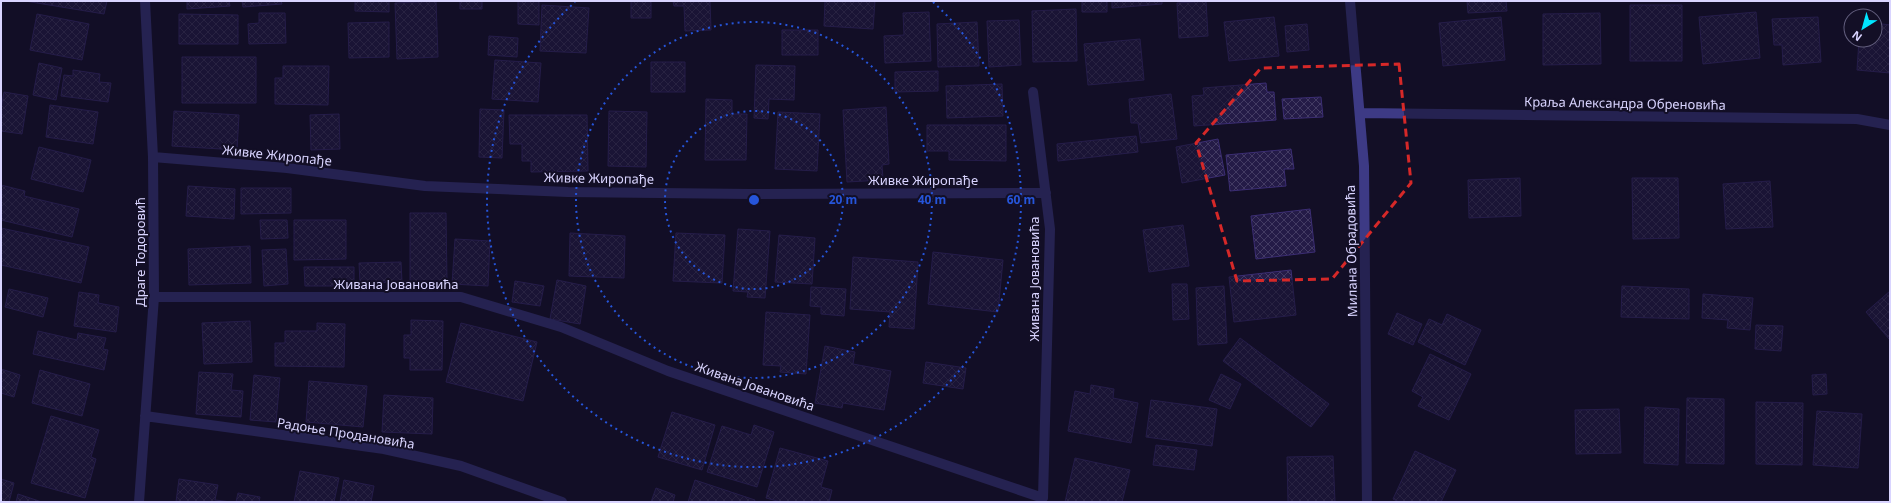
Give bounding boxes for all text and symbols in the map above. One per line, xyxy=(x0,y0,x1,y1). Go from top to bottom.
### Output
north arrow xyxy=(1843,8,1883,48)
text: N xyxy=(1849,28,1865,45)
street label: Краља Александра Обреновића xyxy=(1524,92,1726,114)
street label: Живке Жиропађе xyxy=(221,140,333,170)
street label: Живке Жиропађе xyxy=(544,168,654,188)
street label: Живке Жиропађе xyxy=(868,171,978,189)
street label: Милана Обрадовића xyxy=(1341,185,1361,317)
text: 20 m xyxy=(829,191,857,208)
text: 40 m xyxy=(918,191,946,208)
text: 60 m xyxy=(1007,191,1035,208)
centre of rings xyxy=(747,193,761,207)
street label: Драге Тодоровић xyxy=(131,197,149,307)
street label: Живана Јовановића xyxy=(1025,216,1043,342)
street label: Живана Јовановића xyxy=(333,275,459,293)
street label: Живана Јовановића xyxy=(693,357,817,415)
street label: Радоње Продановића xyxy=(276,413,416,453)

